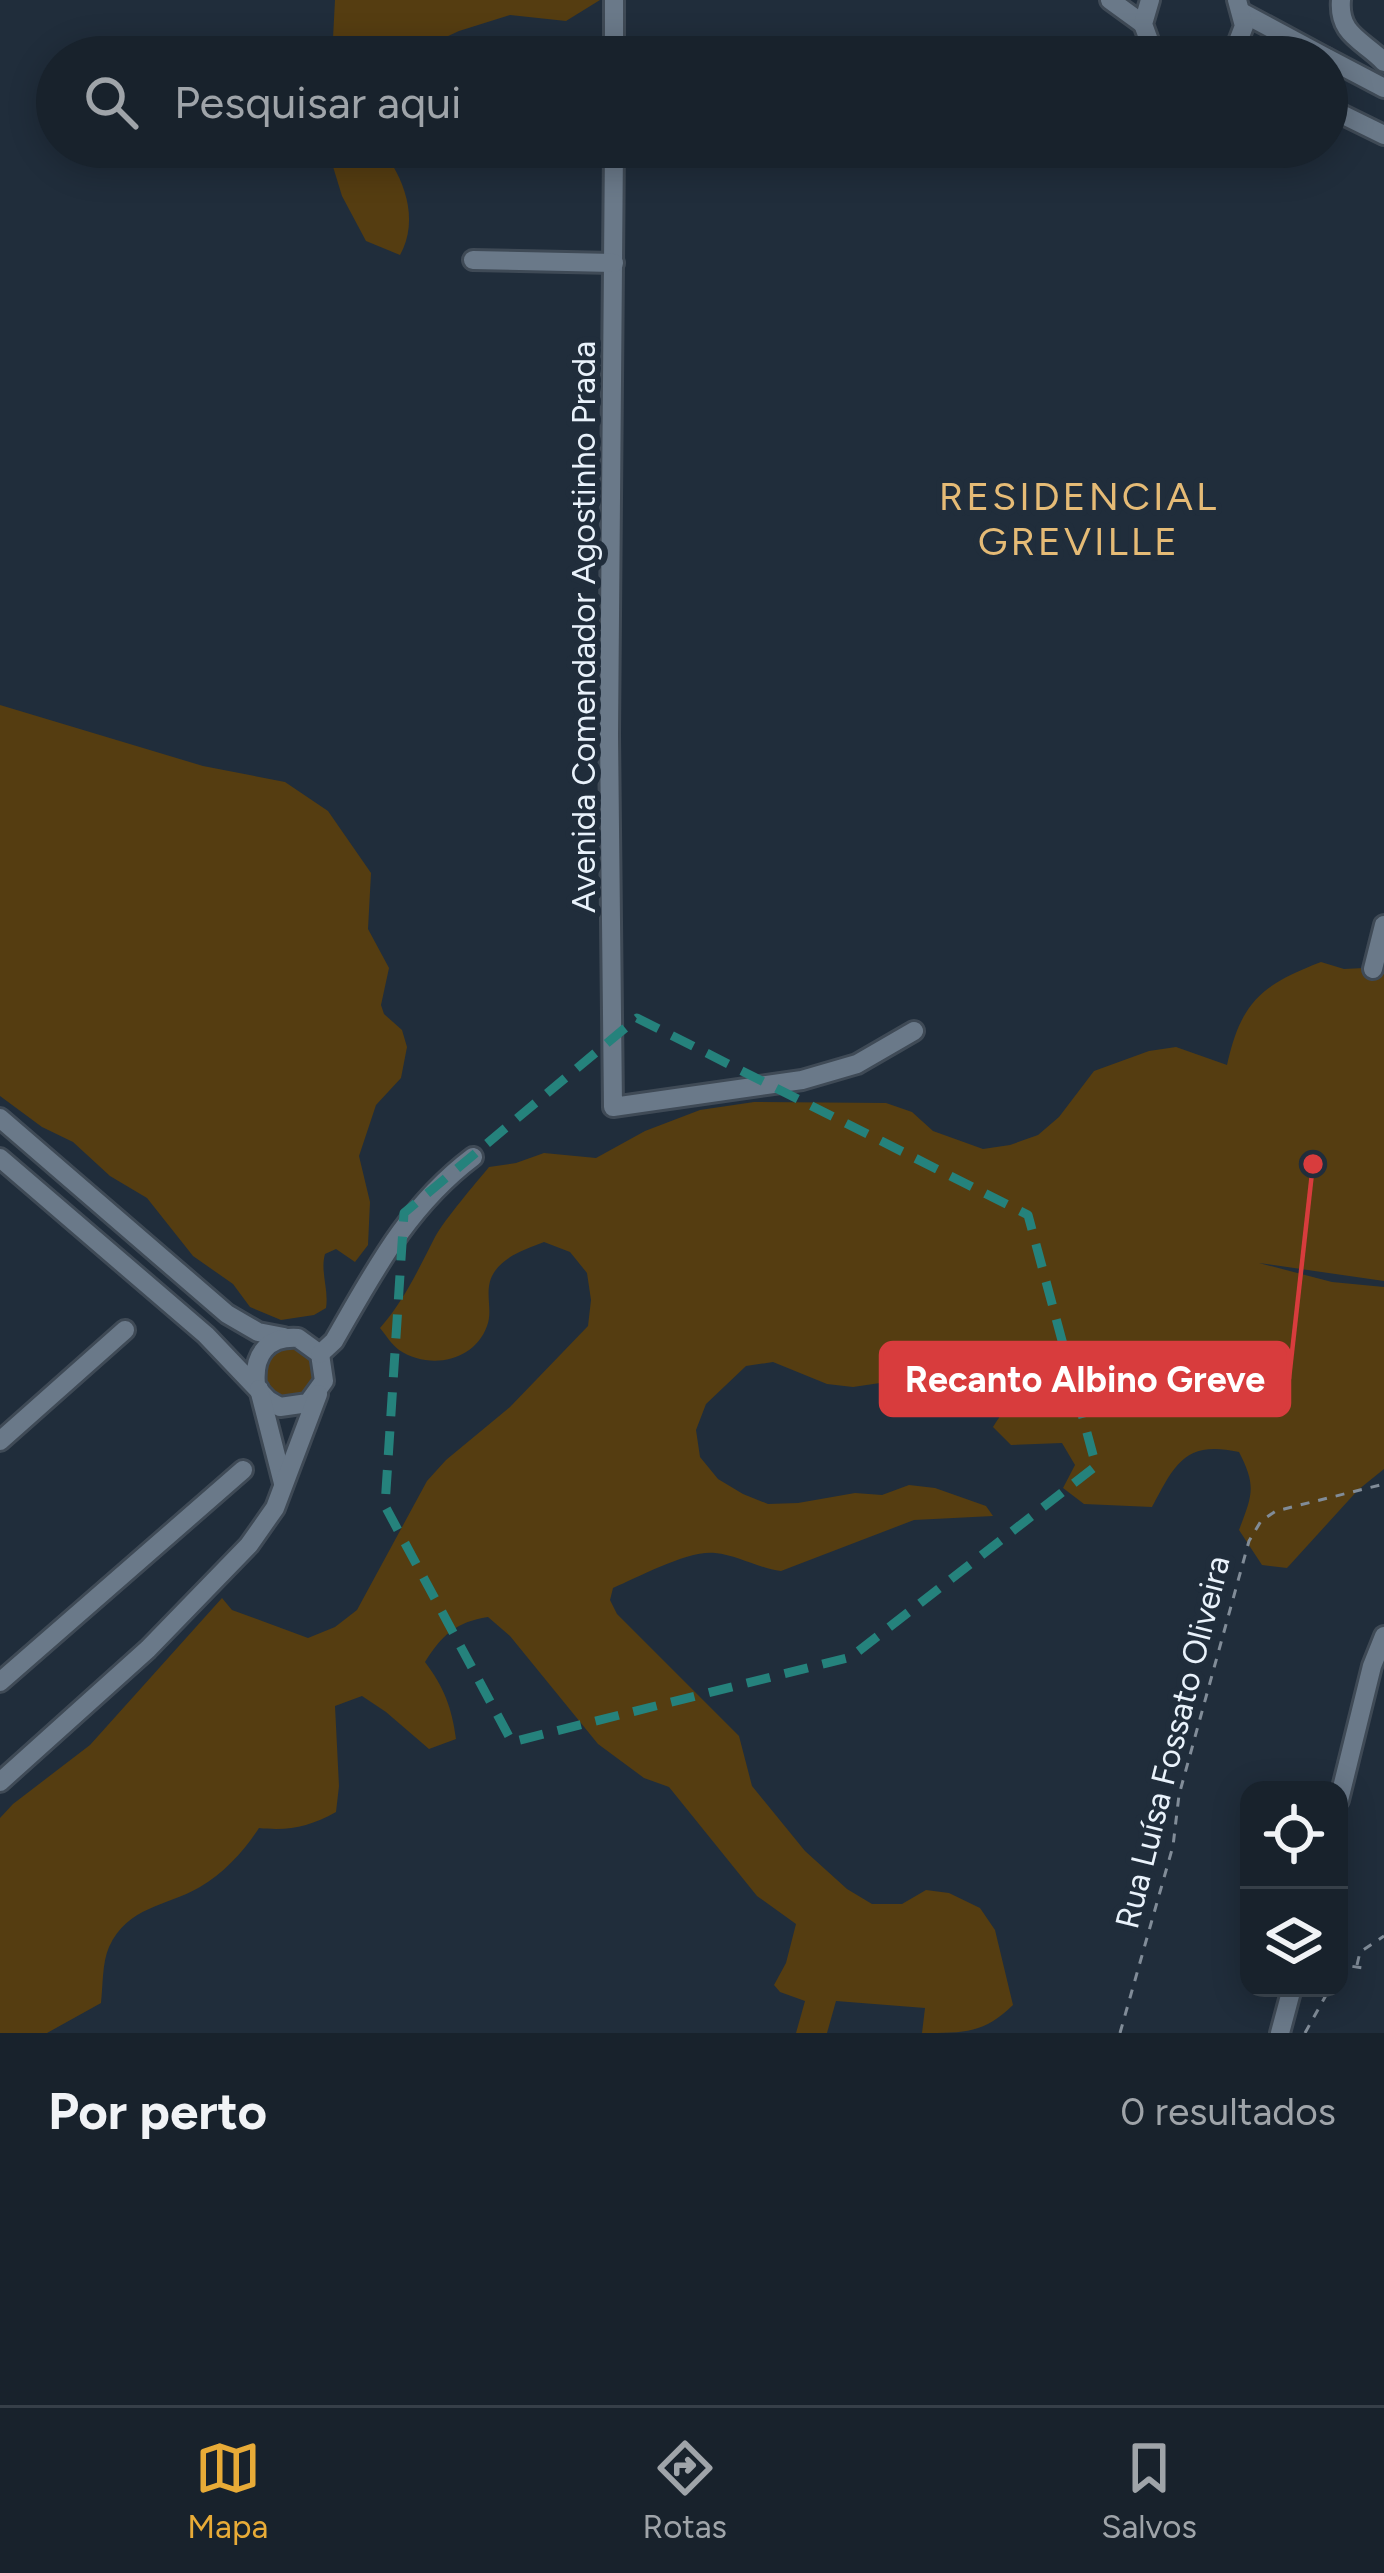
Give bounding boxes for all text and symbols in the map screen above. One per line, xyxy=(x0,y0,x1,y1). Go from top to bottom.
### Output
search box xyxy=(36,36,1348,168)
icon: search xyxy=(78,69,144,135)
text: Pesquisar aqui xyxy=(174,75,461,129)
street label: Avenida Comendador Agostinho Prada xyxy=(564,341,603,913)
district label: RESIDENCIAL GREVILLE xyxy=(939,473,1219,565)
callout: Recanto Albino Greve xyxy=(881,1343,1289,1415)
text: Recanto Albino Greve xyxy=(905,1358,1265,1401)
street label: Rua Luísa Fossato Oliveira xyxy=(1107,1552,1238,1933)
map controls xyxy=(1240,1781,1348,1997)
button: locate xyxy=(1240,1781,1348,1889)
button: layers xyxy=(1240,1889,1348,1997)
text: Por perto xyxy=(48,2081,267,2142)
text: 0 resultados xyxy=(1120,2088,1336,2135)
tab: Mapa xyxy=(187,2435,268,2546)
tab: Rotas xyxy=(643,2435,727,2546)
tab: Salvos xyxy=(1101,2435,1197,2546)

